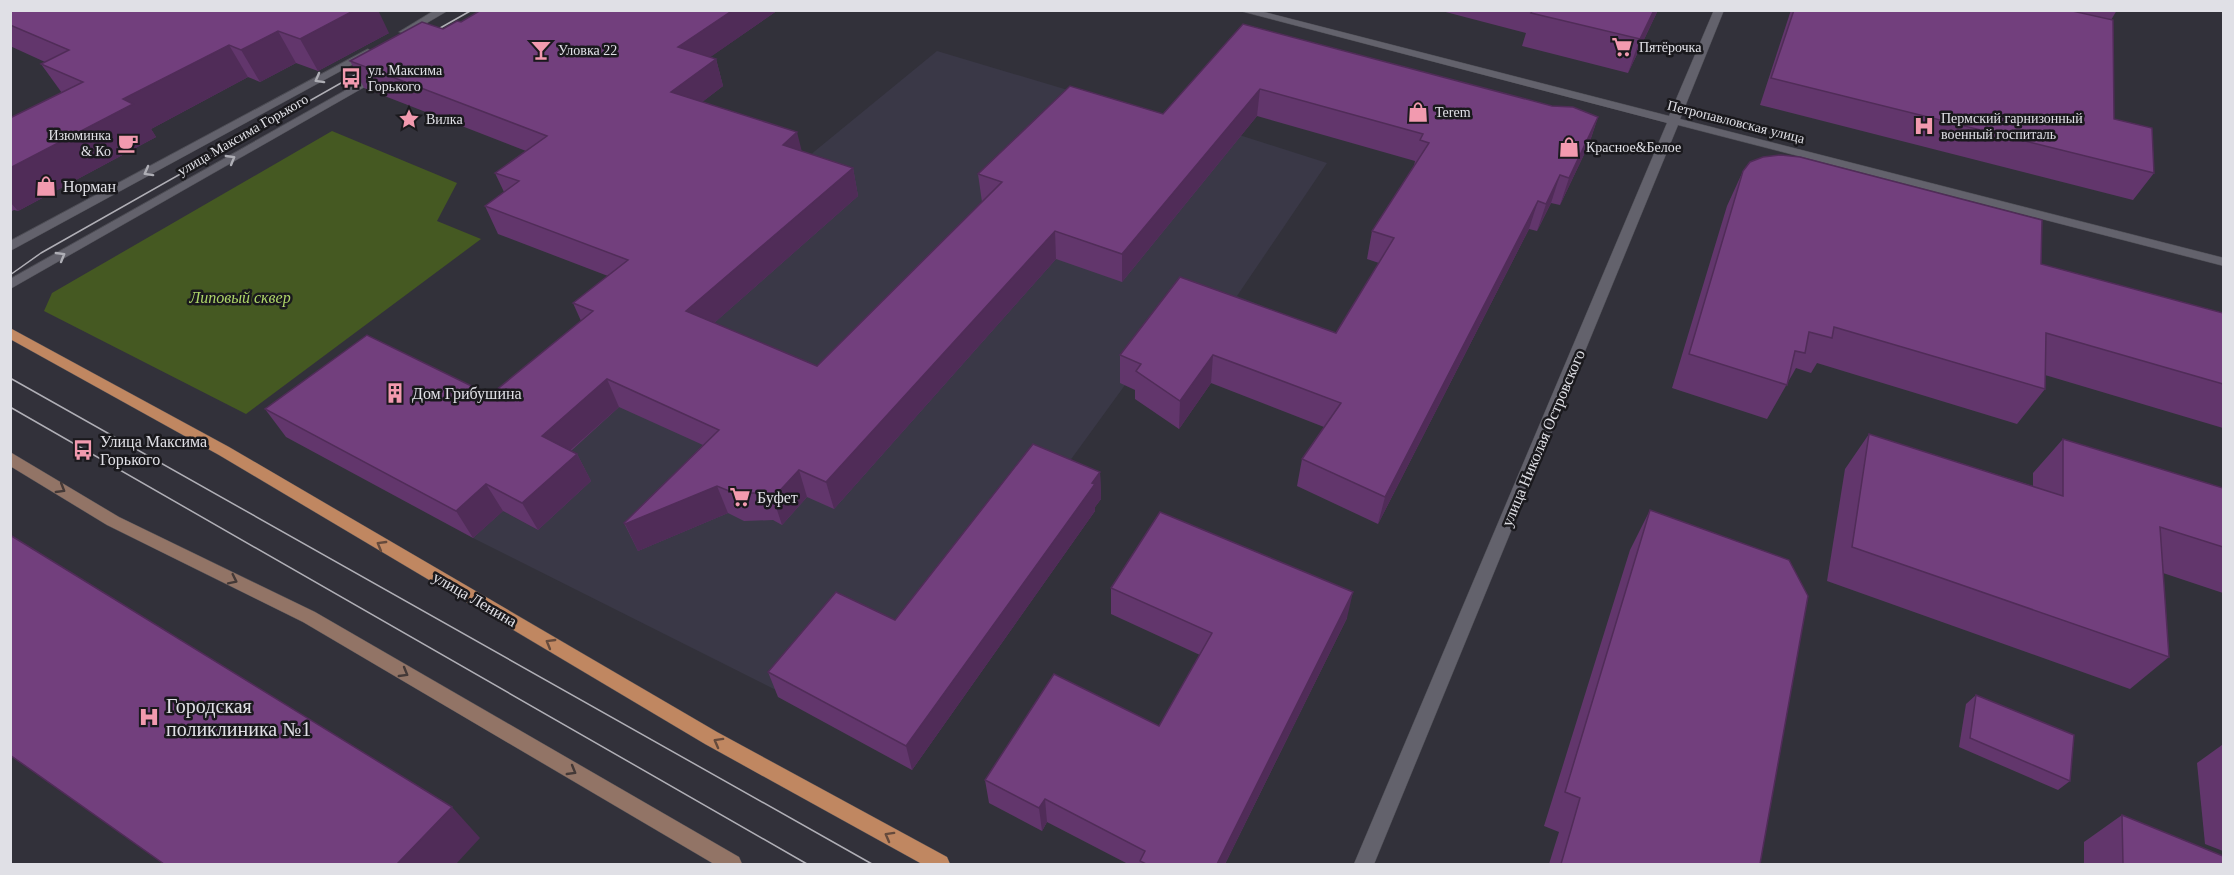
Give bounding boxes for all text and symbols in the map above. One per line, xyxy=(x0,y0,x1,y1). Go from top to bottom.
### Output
supermarket icon: Пятёрочка xyxy=(1610,35,1634,59)
bar icon: Уловка 22 xyxy=(529,38,553,62)
place label: Пятёрочка xyxy=(1639,40,1702,55)
place label: Уловка 22 xyxy=(558,43,617,58)
place label: ул. Максима Горького xyxy=(368,63,443,94)
bus stop icon: ул. Максима Горького xyxy=(339,66,363,90)
one-way arrow xyxy=(315,72,325,83)
street label: улица Максима Горького xyxy=(175,91,311,179)
street label: Петропавловская улица xyxy=(1666,98,1807,146)
shop icon: Terem xyxy=(1406,100,1430,124)
place label: Terem xyxy=(1435,105,1471,120)
place icon: Вилка xyxy=(397,107,421,131)
place label: Пермский гарнизонный военный госпиталь xyxy=(1941,111,2083,142)
place label: Вилка xyxy=(426,112,463,127)
hospital icon: Пермский гарнизонный военный госпиталь xyxy=(1912,114,1936,138)
place label: Изюминка & Ко xyxy=(48,128,112,159)
cafe icon: Изюминка & Ко xyxy=(116,131,140,155)
shop icon: Красное&Белое xyxy=(1557,135,1581,159)
place label: Красное&Белое xyxy=(1586,140,1681,155)
one-way arrow xyxy=(224,155,235,167)
one-way arrow xyxy=(143,165,154,176)
shop icon: Норман xyxy=(34,174,58,198)
place label: Норман xyxy=(63,178,116,196)
one-way arrow xyxy=(55,252,65,263)
park label: Липовый сквер xyxy=(188,289,291,307)
street label: улица Николая Островского xyxy=(1498,347,1589,529)
building icon: Дом Грибушина xyxy=(383,381,407,405)
place label: Дом Грибушина xyxy=(412,385,522,403)
place label: Улица Максима Горького xyxy=(100,433,207,469)
bus stop icon: Улица Максима Горького xyxy=(71,438,95,462)
one-way arrow xyxy=(55,481,65,493)
supermarket icon: Буфет xyxy=(728,485,752,509)
place label: Буфет xyxy=(757,489,798,507)
one-way arrow xyxy=(377,540,388,552)
street label: улица Ленина xyxy=(429,568,520,631)
one-way arrow xyxy=(226,572,237,584)
one-way arrow xyxy=(546,639,556,651)
one-way arrow xyxy=(398,665,408,677)
place label: Городская поликлиника №1 xyxy=(166,695,311,740)
hospital icon: Городская поликлиника №1 xyxy=(137,705,161,729)
one-way arrow xyxy=(714,738,724,749)
one-way arrow xyxy=(566,764,577,775)
one-way arrow xyxy=(884,832,895,843)

